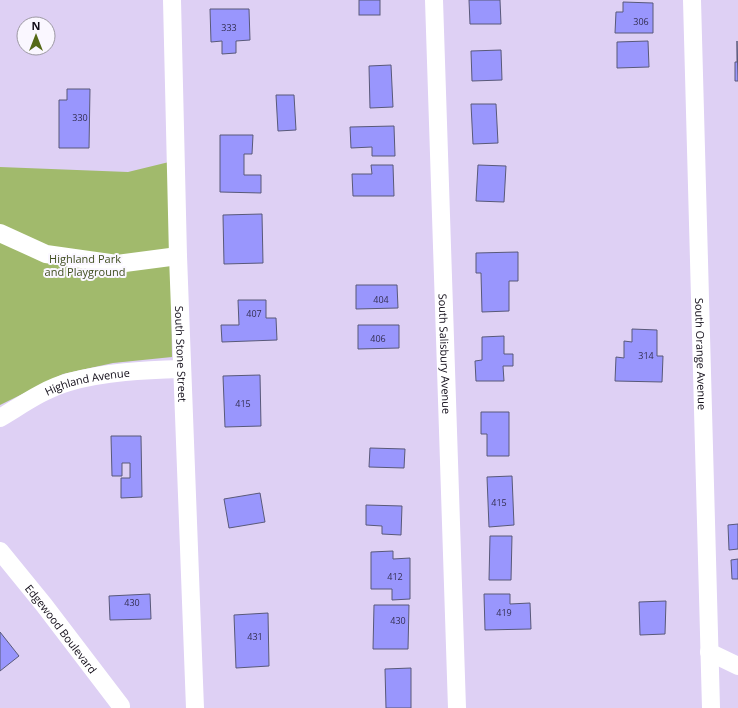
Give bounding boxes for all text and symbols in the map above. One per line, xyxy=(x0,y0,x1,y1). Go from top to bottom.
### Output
house number: 306 xyxy=(633,15,649,28)
north arrow xyxy=(16,16,56,56)
text: N xyxy=(32,18,40,33)
house number: 333 xyxy=(221,21,237,34)
house number: 330 xyxy=(72,111,88,124)
park label: Highland Park and Playground xyxy=(45,251,125,279)
house number: 404 xyxy=(373,293,389,306)
street label: South Salisbury Avenue xyxy=(436,293,455,414)
street label: South Orange Avenue xyxy=(692,298,710,410)
street label: South Stone Street xyxy=(172,306,191,402)
house number: 407 xyxy=(246,307,262,320)
house number: 406 xyxy=(370,332,386,345)
house number: 314 xyxy=(638,349,654,362)
street label: Highland Avenue xyxy=(42,364,130,398)
house number: 415 xyxy=(235,397,251,410)
house number: 415 xyxy=(491,496,507,509)
house number: 412 xyxy=(387,570,403,583)
street label: Edgewood Boulevard xyxy=(22,581,101,676)
house number: 430 xyxy=(124,596,140,609)
house number: 419 xyxy=(496,606,512,619)
house number: 430 xyxy=(390,614,406,627)
house number: 431 xyxy=(247,630,263,643)

